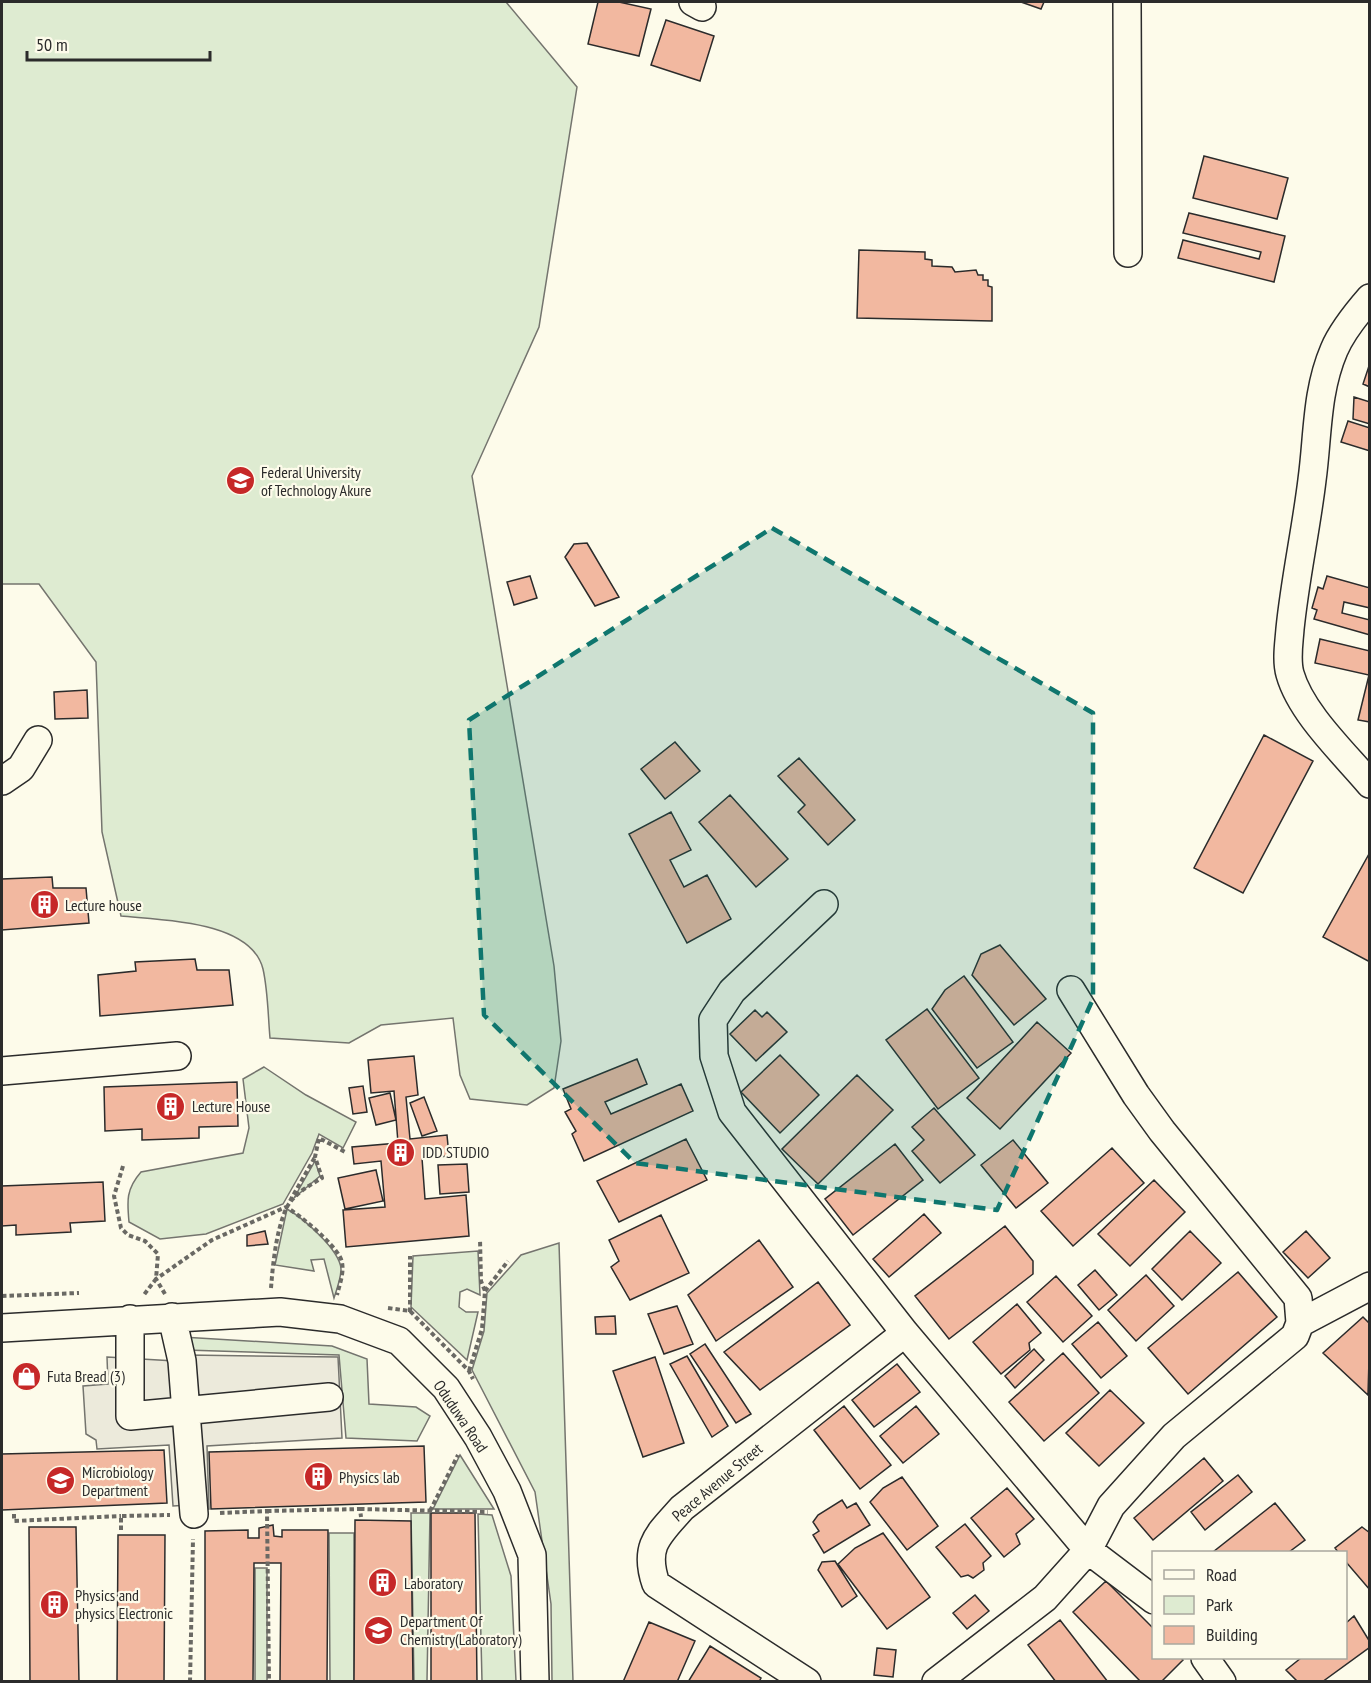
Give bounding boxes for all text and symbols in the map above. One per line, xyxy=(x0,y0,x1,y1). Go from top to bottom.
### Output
scale bar xyxy=(27,24,210,62)
text: 50 m xyxy=(36,33,68,56)
place label: Federal University of Technology Akure xyxy=(261,462,371,500)
school or university icon: Federal University of Technology Akure xyxy=(224,465,256,497)
building icon: Lecture house xyxy=(28,889,60,921)
place label: Lecture house xyxy=(65,895,142,915)
building icon: Lecture House xyxy=(155,1090,187,1122)
place label: Lecture House xyxy=(192,1096,270,1116)
building icon: IDD STUDIO xyxy=(385,1136,417,1168)
place label: IDD STUDIO xyxy=(422,1142,489,1162)
shop icon: Futa Bread (3) xyxy=(10,1360,42,1392)
place label: Futa Bread (3) xyxy=(47,1366,125,1386)
street label: Oduduwa Road xyxy=(429,1376,493,1456)
street label: Peace Avenue Street xyxy=(668,1438,767,1526)
building icon: Physics lab xyxy=(302,1461,334,1493)
place label: Microbiology Department xyxy=(82,1462,154,1500)
school or university icon: Microbiology Department xyxy=(45,1465,77,1497)
place label: Physics lab xyxy=(339,1467,400,1487)
legend xyxy=(1152,1551,1347,1659)
text: Road xyxy=(1206,1563,1237,1586)
building icon: Laboratory xyxy=(367,1567,399,1599)
place label: Laboratory xyxy=(404,1573,463,1593)
place label: Physics and physics Electronic xyxy=(75,1585,173,1623)
building icon: Physics and physics Electronic xyxy=(38,1588,70,1620)
text: Park xyxy=(1206,1593,1233,1616)
place label: Department Of Chemistry(Laboratory) xyxy=(400,1611,522,1649)
school or university icon: Department Of Chemistry(Laboratory) xyxy=(363,1614,395,1646)
text: Building xyxy=(1206,1623,1258,1646)

